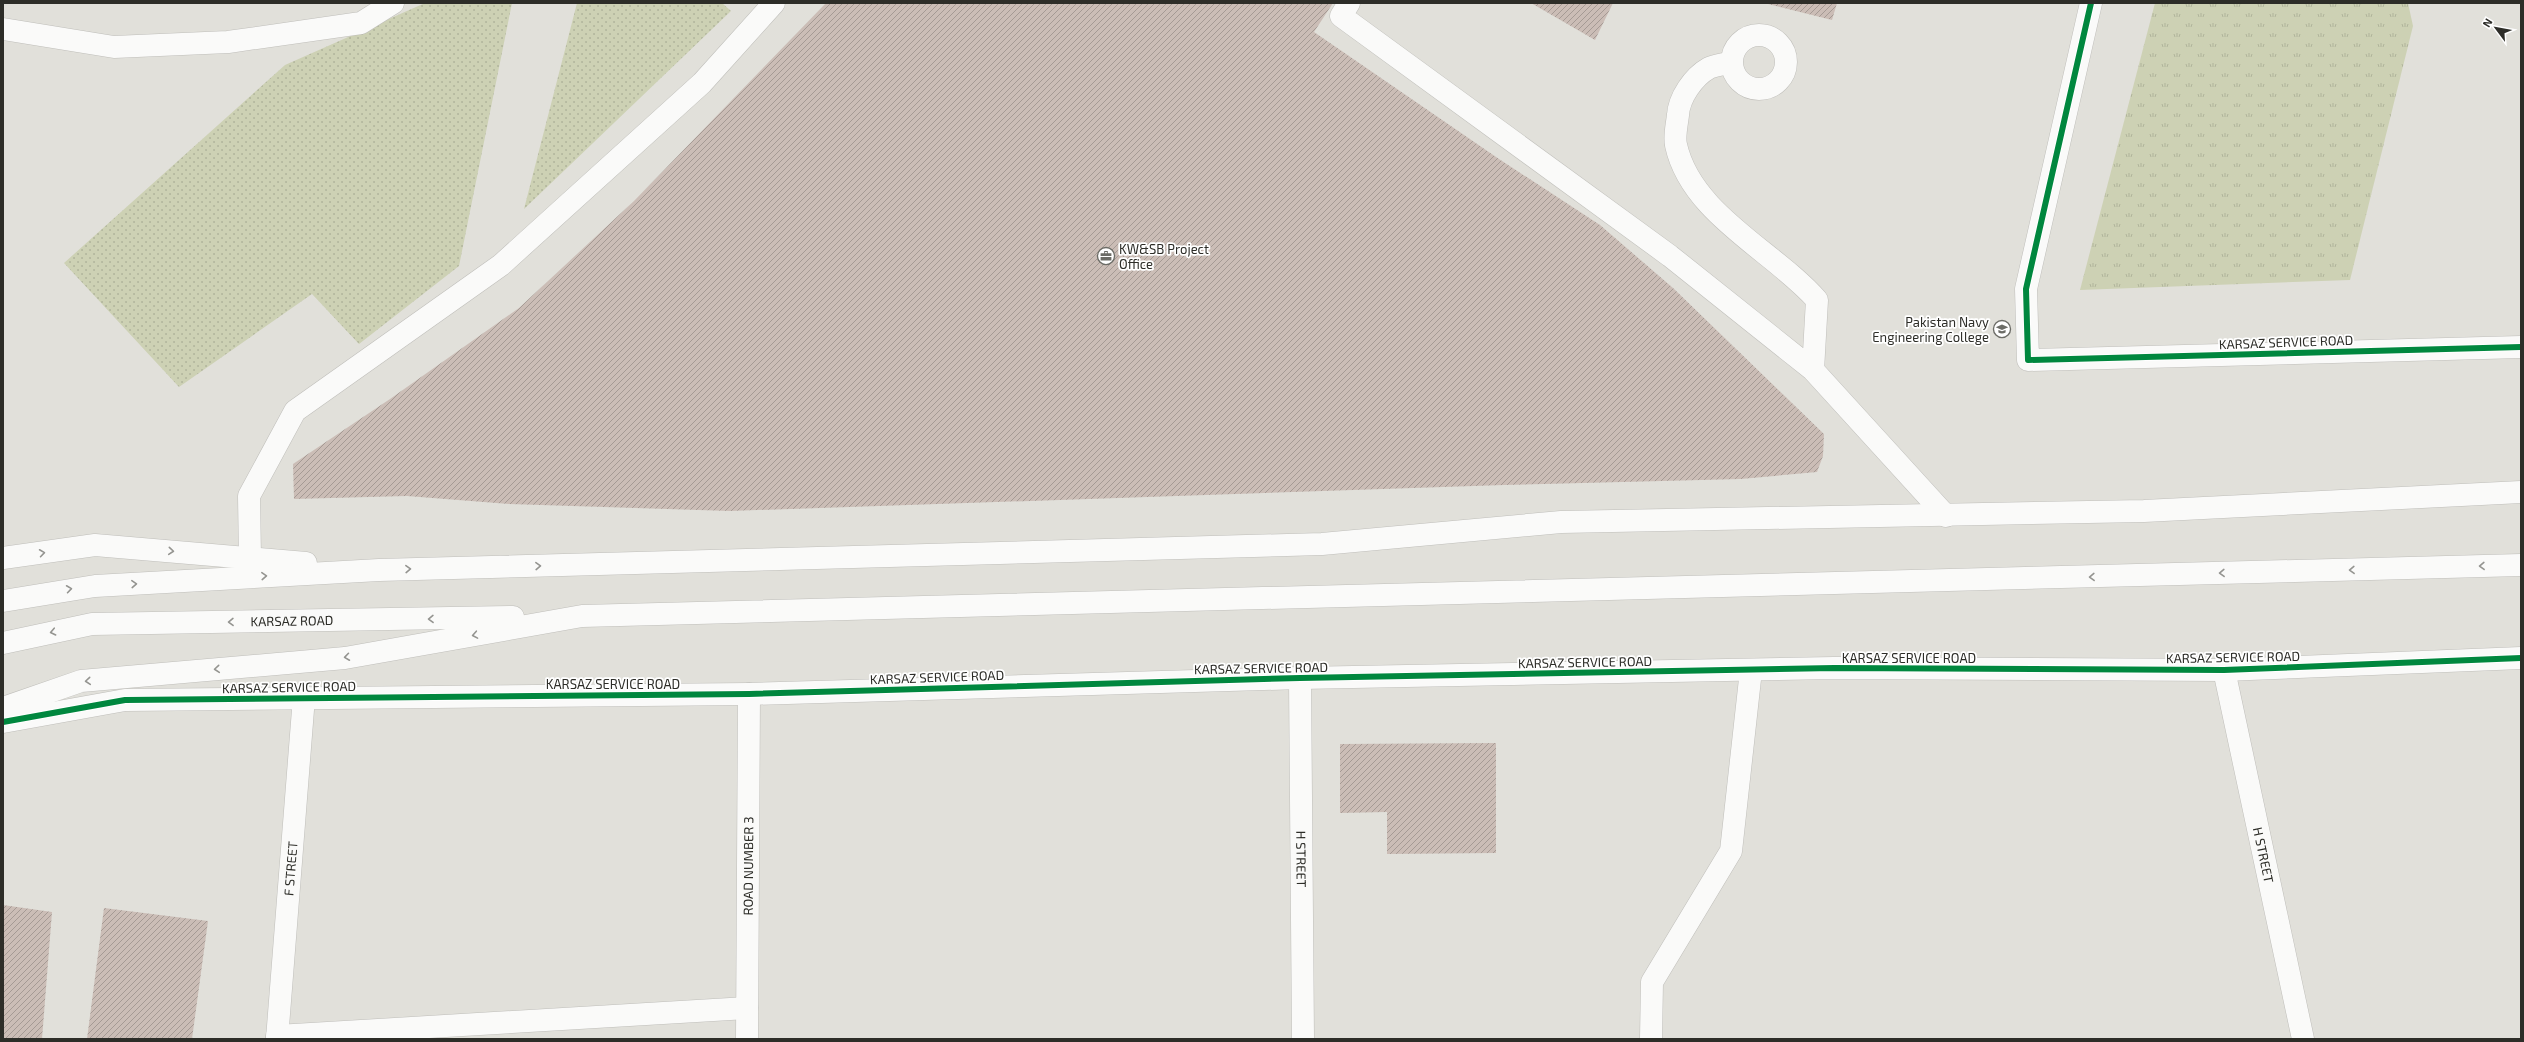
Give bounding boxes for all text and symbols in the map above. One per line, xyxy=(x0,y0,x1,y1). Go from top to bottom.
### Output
north arrow xyxy=(2476,8,2516,48)
text: N xyxy=(2479,16,2495,29)
place label: KW&SB Project Office xyxy=(1119,241,1209,272)
office icon: KW&SB Project Office xyxy=(1096,246,1116,266)
place label: Pakistan Navy Engineering College xyxy=(1872,314,1989,345)
school or university icon: Pakistan Navy Engineering College xyxy=(1992,319,2012,339)
street label: KARSAZ SERVICE ROAD xyxy=(2219,332,2353,352)
one-way arrow xyxy=(168,547,174,556)
one-way arrow xyxy=(39,549,45,558)
one-way arrow xyxy=(535,562,541,570)
one-way arrow xyxy=(2479,562,2485,570)
one-way arrow xyxy=(405,565,411,574)
one-way arrow xyxy=(2349,566,2355,574)
one-way arrow xyxy=(2219,569,2225,577)
one-way arrow xyxy=(261,572,267,581)
one-way arrow xyxy=(2089,572,2095,581)
one-way arrow xyxy=(131,579,137,588)
one-way arrow xyxy=(66,585,72,594)
street label: KARSAZ ROAD xyxy=(250,612,334,629)
one-way arrow xyxy=(428,615,434,623)
one-way arrow xyxy=(228,618,234,626)
one-way arrow xyxy=(50,628,57,636)
one-way arrow xyxy=(472,630,478,639)
street label: KARSAZ SERVICE ROAD xyxy=(2166,648,2300,666)
street label: KARSAZ SERVICE ROAD xyxy=(1842,650,1976,666)
one-way arrow xyxy=(344,652,350,661)
street label: KARSAZ SERVICE ROAD xyxy=(1518,653,1652,671)
street label: KARSAZ SERVICE ROAD xyxy=(1194,659,1328,677)
one-way arrow xyxy=(214,664,220,673)
street label: KARSAZ SERVICE ROAD xyxy=(870,667,1004,687)
one-way arrow xyxy=(85,676,91,685)
street label: KARSAZ SERVICE ROAD xyxy=(546,676,680,692)
street label: KARSAZ SERVICE ROAD xyxy=(222,678,356,696)
street label: ROAD NUMBER 3 xyxy=(740,816,756,916)
street label: H STREET xyxy=(2250,825,2277,885)
street label: H STREET xyxy=(1293,831,1310,888)
street label: F STREET xyxy=(280,840,301,896)

